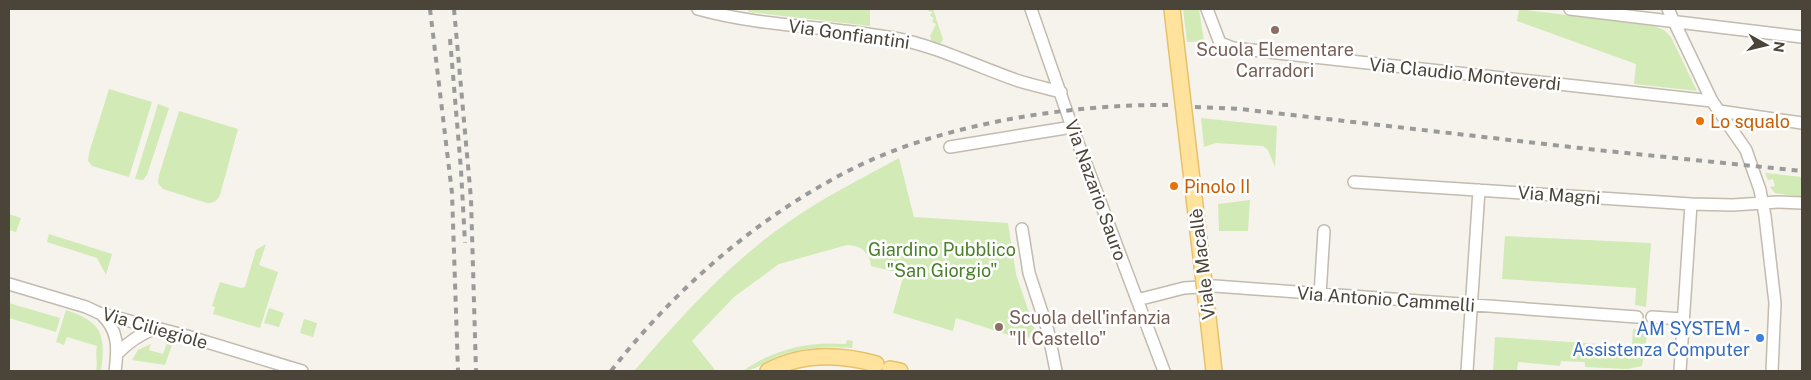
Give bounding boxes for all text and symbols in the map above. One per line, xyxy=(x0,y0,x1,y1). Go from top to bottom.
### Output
street label: Via Gonfiantini xyxy=(787,15,911,53)
north arrow xyxy=(1741,20,1791,70)
marker: Scuola Elementare Carradori xyxy=(1269,24,1281,36)
place label: Scuola Elementare Carradori xyxy=(1196,39,1354,81)
text: N xyxy=(1770,40,1788,53)
street label: Via Claudio Monteverdi xyxy=(1368,53,1562,95)
place label: Lo squalo xyxy=(1710,111,1790,132)
marker: Lo squalo xyxy=(1694,115,1706,127)
street label: Via Nazario Sauro xyxy=(1061,117,1131,263)
place label: Pinolo II xyxy=(1184,176,1250,197)
marker: Pinolo II xyxy=(1168,180,1180,192)
street label: Via Magni xyxy=(1517,182,1601,208)
street label: Viale Macallè xyxy=(1185,207,1219,321)
park label: Giardino Pubblico "San Giorgio" xyxy=(868,239,1016,281)
street label: Via Antonio Cammelli xyxy=(1296,282,1476,316)
street label: Via Ciliegiole xyxy=(100,303,210,353)
place label: Scuola dell'infanzia "Il Castello" xyxy=(1009,307,1171,349)
place label: AM SYSTEM - Assistenza Computer xyxy=(1572,318,1750,360)
marker: Scuola dell'infanzia "Il Castello" xyxy=(993,321,1005,333)
marker: AM SYSTEM - Assistenza Computer xyxy=(1754,332,1766,344)

